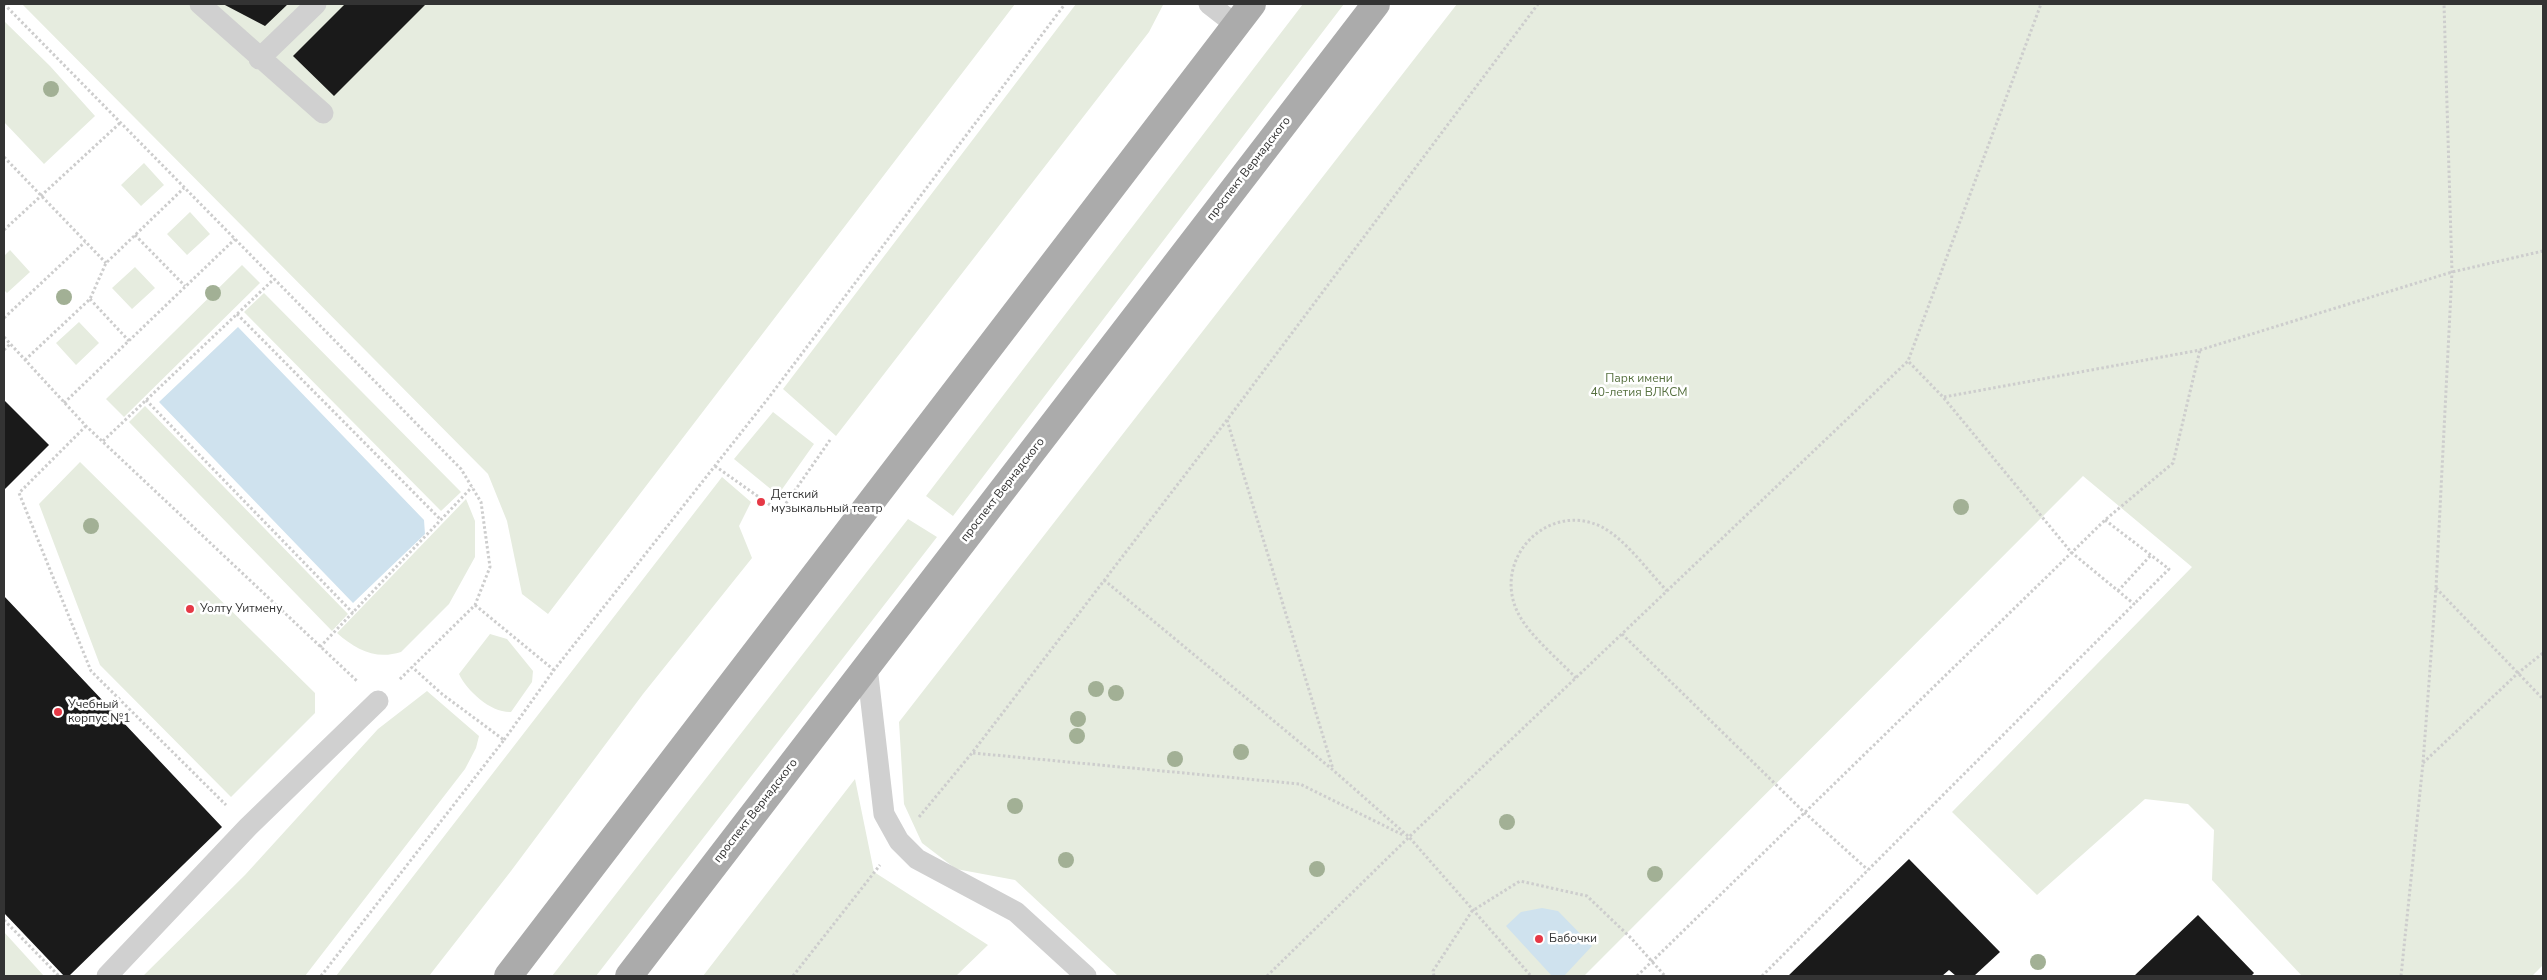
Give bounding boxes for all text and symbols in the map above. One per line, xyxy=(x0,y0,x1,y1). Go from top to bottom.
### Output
street label: проспект Вернадского xyxy=(1204,114,1294,224)
park label: Парк имени 40-летия ВЛКСМ xyxy=(1590,372,1688,400)
street label: проспект Вернадского xyxy=(958,435,1048,545)
place label: Детский музыкальный театр xyxy=(771,488,883,516)
marker: Детский музыкальный театр xyxy=(755,496,767,508)
place label: Уолту Уитмену xyxy=(200,602,282,616)
marker: Уолту Уитмену xyxy=(184,603,196,615)
place label: Учебный корпус №1 xyxy=(68,698,130,726)
marker: Учебный корпус №1 xyxy=(52,706,64,718)
street label: проспект Вернадского xyxy=(711,756,801,866)
place label: Бабочки xyxy=(1549,932,1597,946)
marker: Бабочки xyxy=(1533,933,1545,945)

